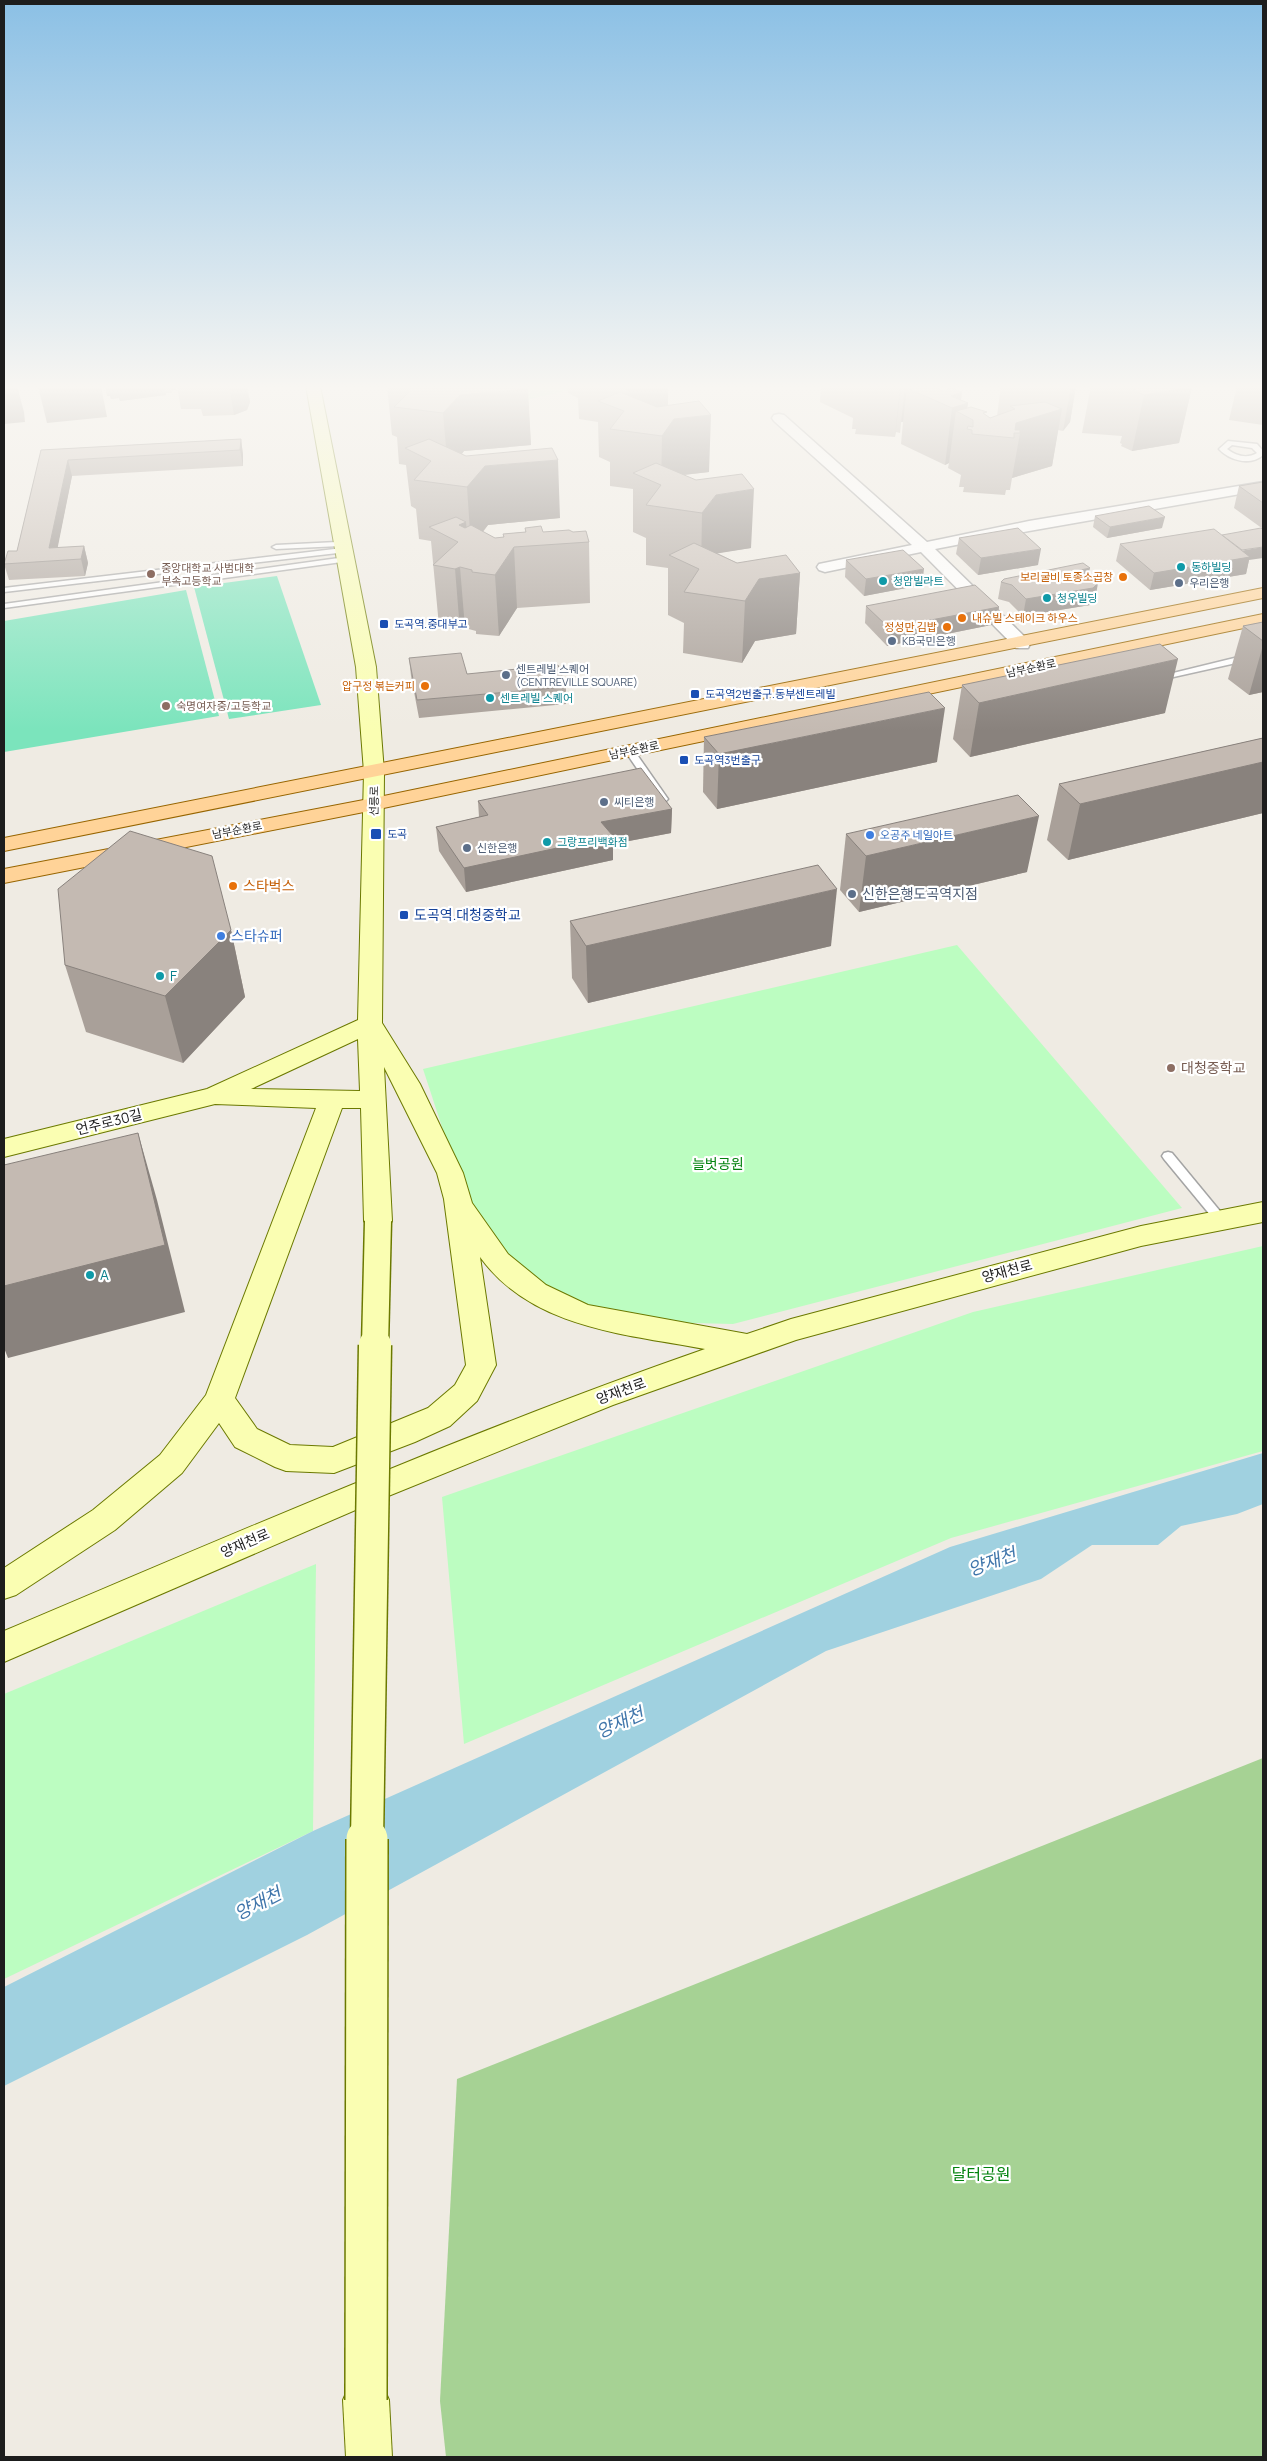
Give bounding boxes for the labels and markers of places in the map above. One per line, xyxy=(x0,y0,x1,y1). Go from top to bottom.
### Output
place label: 동하빌딩 xyxy=(1191,559,1231,574)
place label: 중앙대학교 사범대학 부속고등학교 xyxy=(161,560,254,588)
marker: 동하빌딩 xyxy=(1175,561,1187,573)
marker: 중앙대학교 사범대학 부속고등학교 xyxy=(145,568,157,580)
place label: 보리굴비 토종소곱창 xyxy=(1020,569,1113,584)
marker: 보리굴비 토종소곱창 xyxy=(1117,571,1129,583)
place label: 청암빌라트 xyxy=(893,573,944,588)
marker: 청암빌라트 xyxy=(877,575,889,587)
place label: 우리은행 xyxy=(1189,575,1229,590)
marker: 우리은행 xyxy=(1173,577,1185,589)
place label: 청우빌딩 xyxy=(1057,590,1097,605)
marker: 청우빌딩 xyxy=(1041,592,1053,604)
place label: 내슈빌 스테이크 하우스 xyxy=(972,610,1078,625)
marker: 내슈빌 스테이크 하우스 xyxy=(956,612,968,624)
place label: 도곡역.중대부고 xyxy=(394,616,468,631)
marker: 도곡역.중대부고 xyxy=(378,618,390,630)
place label: 정성만 김밥 xyxy=(884,619,937,634)
marker: 정성만 김밥 xyxy=(941,621,953,633)
place label: KB국민은행 xyxy=(902,633,956,648)
marker: KB국민은행 xyxy=(886,635,898,647)
place label: 센트레빌 스퀘어 (CENTREVILLE SQUARE) xyxy=(516,661,638,689)
marker: 센트레빌 스퀘어 (CENTREVILLE SQUARE) xyxy=(500,669,512,681)
place label: 압구정 볶는커피 xyxy=(342,678,415,693)
marker: 압구정 볶는커피 xyxy=(419,680,431,692)
place label: 도곡역2번출구.동부센트레빌 xyxy=(705,686,836,701)
marker: 도곡역2번출구.동부센트레빌 xyxy=(689,688,701,700)
place label: 센트레빌 스퀘어 xyxy=(500,690,573,705)
marker: 센트레빌 스퀘어 xyxy=(484,692,496,704)
place label: 숙명여자중/고등학교 xyxy=(176,698,271,713)
marker: 숙명여자중/고등학교 xyxy=(160,700,172,712)
place label: 도곡역3번출구 xyxy=(694,752,761,767)
marker: 도곡역3번출구 xyxy=(678,754,690,766)
place label: 씨티은행 xyxy=(614,794,654,809)
marker: 씨티은행 xyxy=(598,796,610,808)
place label: 도곡 xyxy=(387,826,407,841)
marker: 도곡 xyxy=(369,827,383,841)
place label: 오공주 네일아트 xyxy=(880,827,953,842)
marker: 오공주 네일아트 xyxy=(864,829,876,841)
place label: 그랑프리백화점 xyxy=(557,834,628,849)
marker: 그랑프리백화점 xyxy=(541,836,553,848)
place label: 신한은행 xyxy=(477,840,517,855)
marker: 신한은행 xyxy=(461,842,473,854)
place label: 스타벅스 xyxy=(243,876,295,895)
marker: 스타벅스 xyxy=(227,880,239,892)
place label: 신한은행도곡역지점 xyxy=(862,884,978,903)
marker: 신한은행도곡역지점 xyxy=(846,888,858,900)
place label: 도곡역.대청중학교 xyxy=(414,905,521,924)
marker: 도곡역.대청중학교 xyxy=(398,909,410,921)
place label: 스타슈퍼 xyxy=(231,926,283,945)
marker: 스타슈퍼 xyxy=(215,930,227,942)
place label: F xyxy=(170,966,177,985)
marker: F xyxy=(154,970,166,982)
place label: 대청중학교 xyxy=(1181,1058,1246,1077)
marker: 대청중학교 xyxy=(1165,1062,1177,1074)
place label: A xyxy=(100,1265,109,1284)
marker: A xyxy=(84,1269,96,1281)

